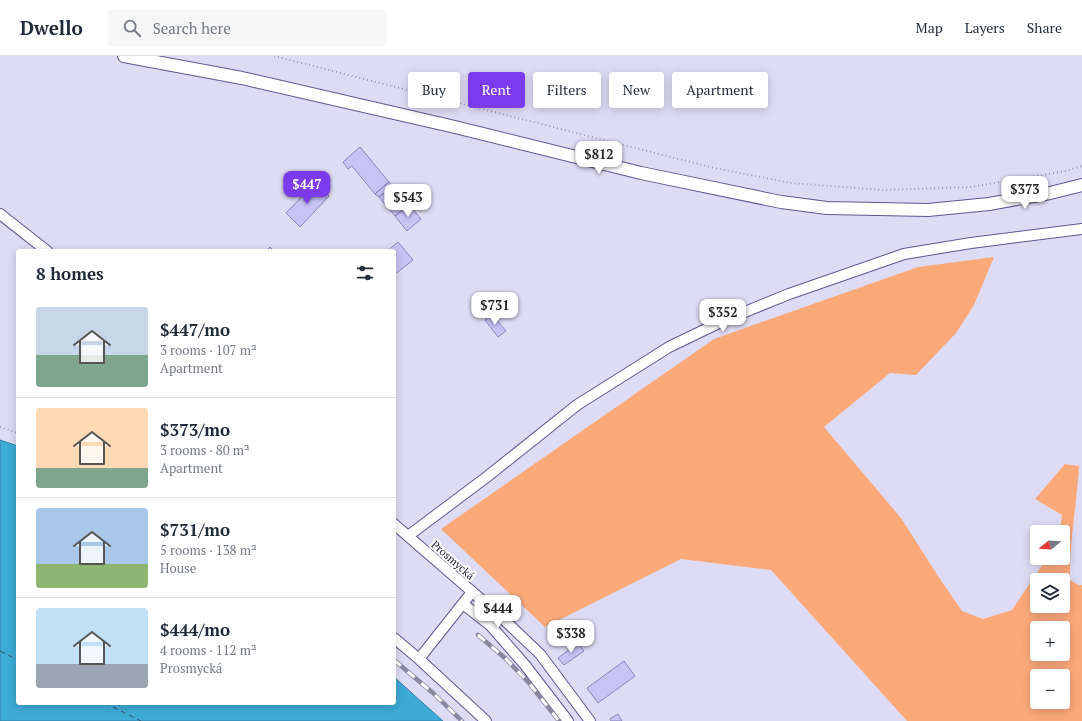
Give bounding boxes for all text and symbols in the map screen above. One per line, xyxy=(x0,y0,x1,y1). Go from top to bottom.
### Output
search box xyxy=(107,10,387,46)
text: Dwello xyxy=(20,15,83,40)
icon: search xyxy=(121,17,143,39)
text: Search here xyxy=(153,18,231,38)
text: Map xyxy=(916,18,943,37)
text: Layers xyxy=(965,18,1005,37)
text: Share xyxy=(1027,18,1062,37)
chip: Buy xyxy=(408,72,460,108)
chip: Rent xyxy=(468,72,525,108)
chip: Filters xyxy=(533,72,601,108)
chip: New xyxy=(609,72,664,108)
chip: Apartment xyxy=(672,72,768,108)
pin: $812 xyxy=(575,141,623,175)
text: $812 xyxy=(584,145,614,163)
pin: $447 xyxy=(283,171,331,205)
text: $447 xyxy=(292,175,322,193)
pin: $373 xyxy=(1001,176,1049,210)
text: $373 xyxy=(1010,180,1040,198)
pin: $543 xyxy=(384,184,432,218)
text: $543 xyxy=(393,188,423,206)
text: 8 homes xyxy=(36,262,104,285)
icon: filters xyxy=(354,262,376,284)
pin: $731 xyxy=(471,292,519,326)
text: $731 xyxy=(480,296,510,314)
pin: $352 xyxy=(699,299,747,333)
text: $352 xyxy=(708,303,738,321)
text: $447/mo xyxy=(160,318,230,341)
icon: home xyxy=(68,323,116,371)
text: 3 rooms · 107 m² xyxy=(160,341,257,359)
text: Apartment xyxy=(160,359,223,377)
text: $373/mo xyxy=(160,418,230,441)
icon: home xyxy=(68,424,116,472)
text: 3 rooms · 80 m² xyxy=(160,441,250,459)
text: Apartment xyxy=(160,459,223,477)
text: $731/mo xyxy=(160,518,230,541)
icon: home xyxy=(68,524,116,572)
north arrow xyxy=(1030,525,1070,565)
map controls xyxy=(1030,525,1070,709)
street label: Prosmycká xyxy=(428,537,478,583)
text: 5 rooms · 138 m² xyxy=(160,541,257,559)
text: House xyxy=(160,559,196,577)
button: layers xyxy=(1030,573,1070,613)
pin: $444 xyxy=(474,595,522,629)
text: $444 xyxy=(483,599,513,617)
text: $444/mo xyxy=(160,618,230,641)
pin: $338 xyxy=(547,620,595,654)
button: + xyxy=(1030,621,1070,661)
icon: home xyxy=(68,624,116,672)
text: $338 xyxy=(556,624,586,642)
text: 4 rooms · 112 m² xyxy=(160,641,257,659)
text: Prosmycká xyxy=(160,659,222,677)
button: − xyxy=(1030,669,1070,709)

